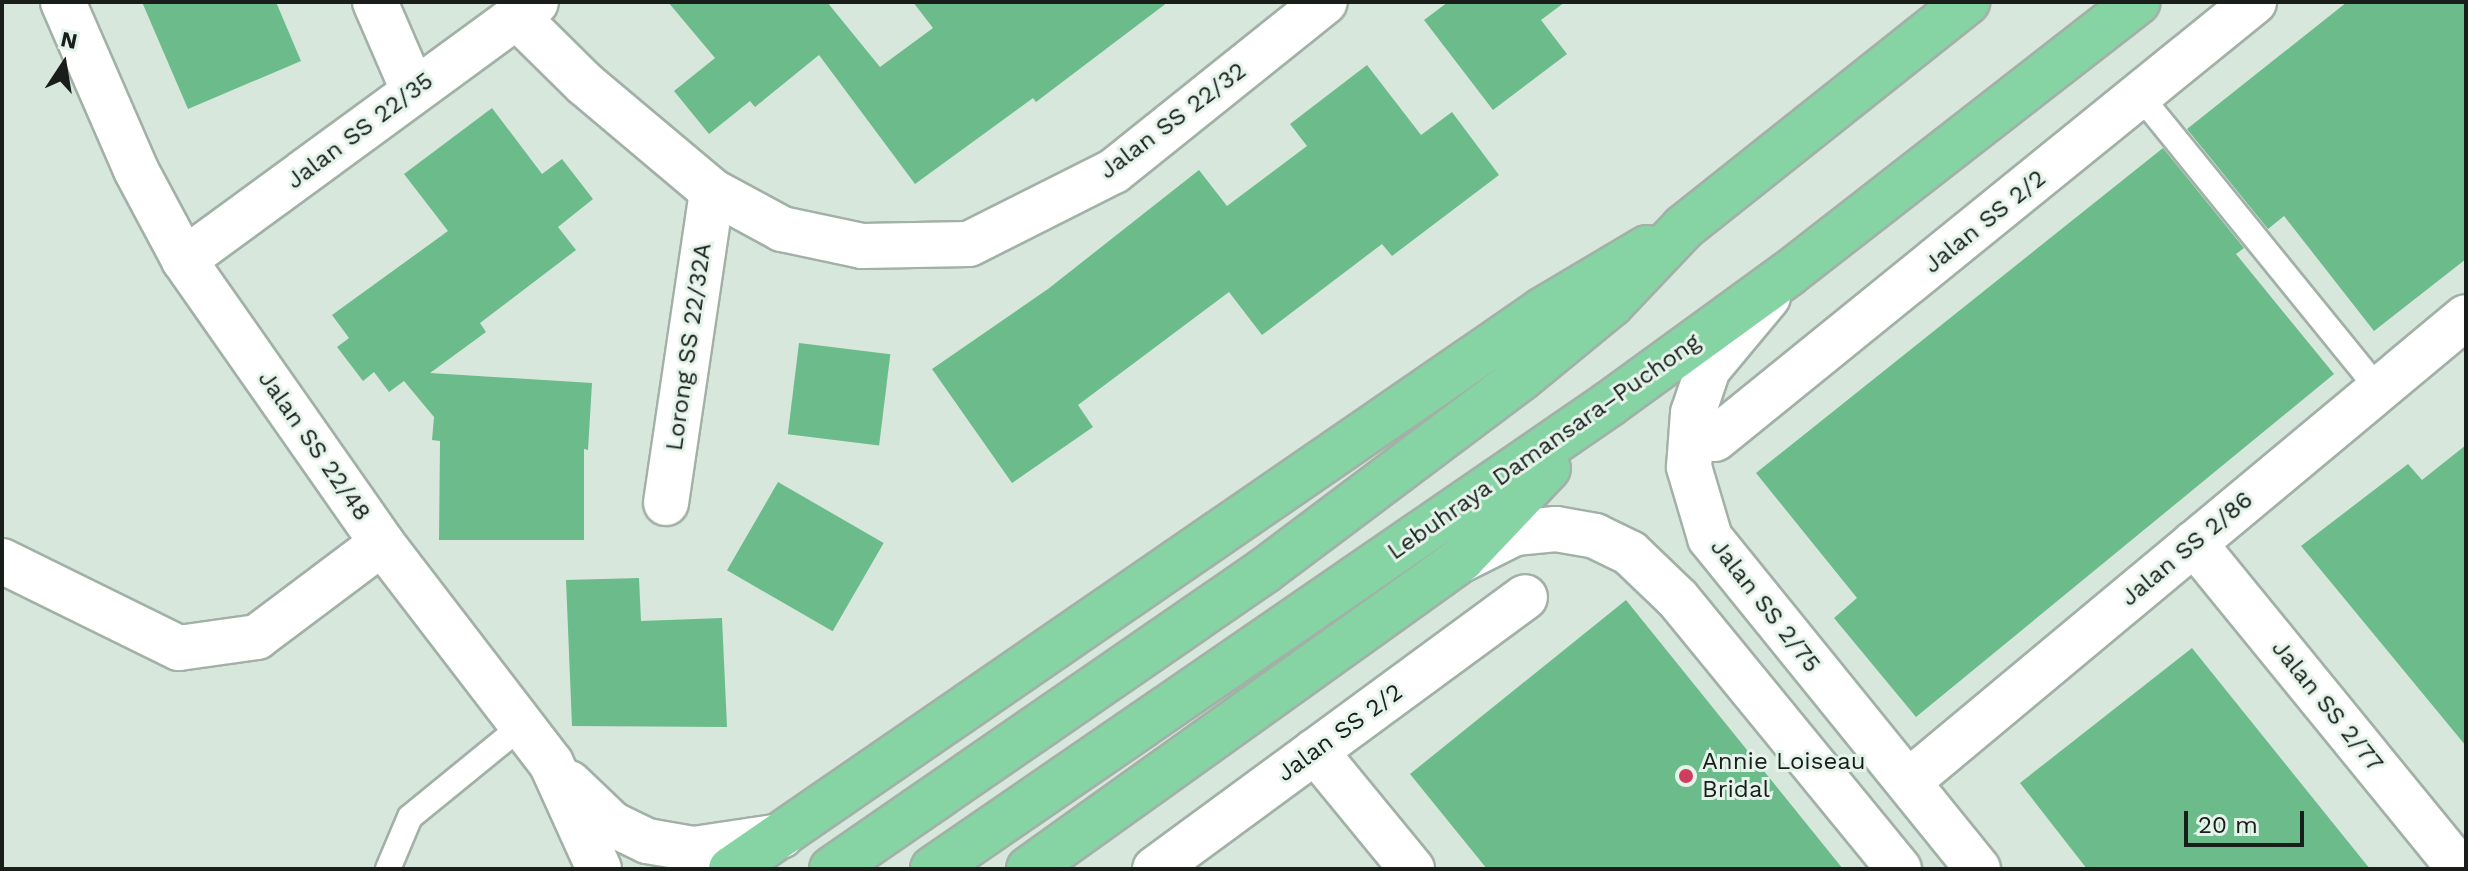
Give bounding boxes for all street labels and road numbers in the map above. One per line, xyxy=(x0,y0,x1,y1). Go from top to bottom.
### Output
street label: Jalan SS 22/32 xyxy=(1094,57,1252,185)
street label: Jalan SS 22/35 xyxy=(281,67,439,195)
street label: Jalan SS 2/2 xyxy=(1918,164,2052,280)
street label: Lorong SS 22/32A xyxy=(660,241,718,453)
street label: Lebuhraya Damansara–Puchong xyxy=(1382,328,1706,566)
street label: Jalan SS 22/48 xyxy=(252,365,376,527)
street label: Jalan SS 2/86 xyxy=(2115,486,2259,612)
street label: Jalan SS 2/75 xyxy=(1704,533,1826,679)
street label: Jalan SS 2/77 xyxy=(2265,634,2389,778)
street label: Jalan SS 2/2 xyxy=(1272,678,1408,788)

